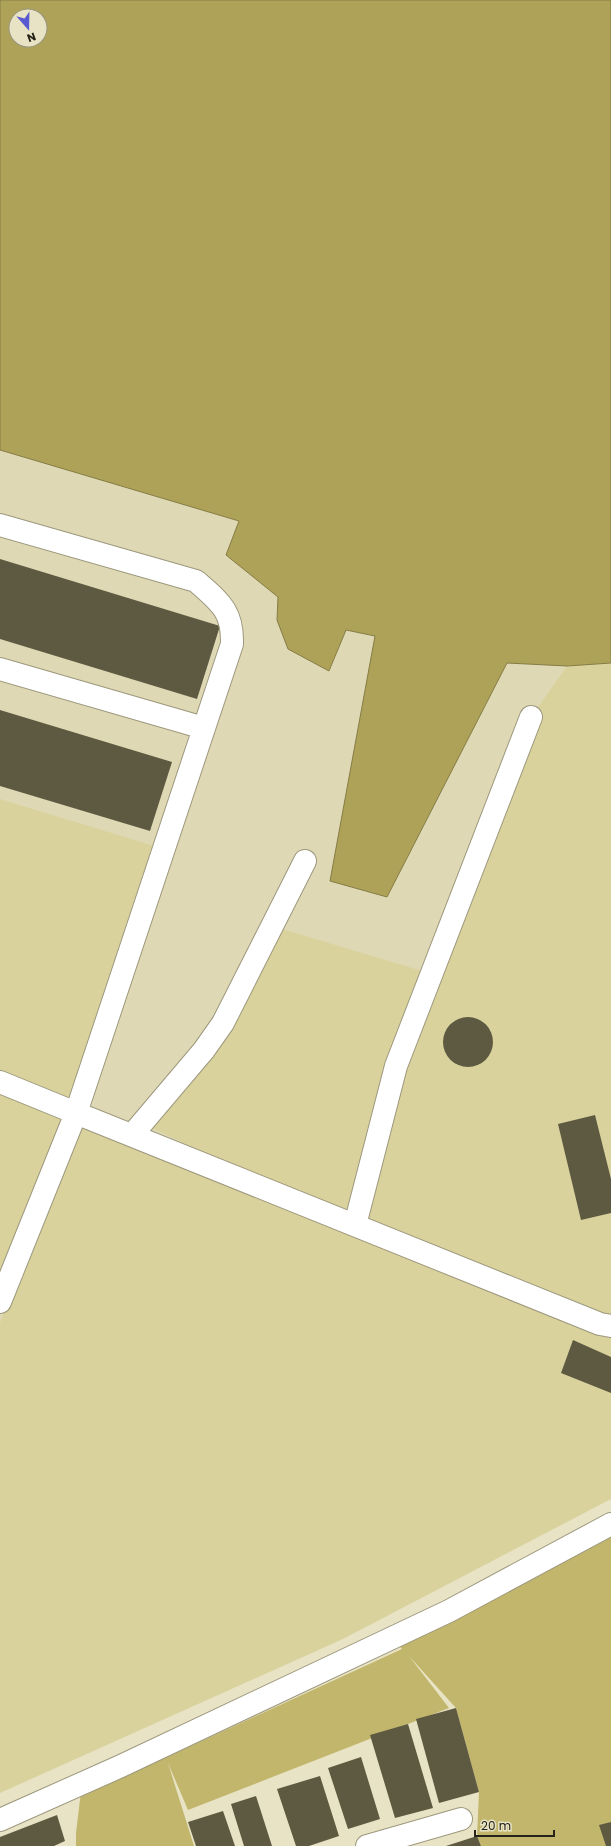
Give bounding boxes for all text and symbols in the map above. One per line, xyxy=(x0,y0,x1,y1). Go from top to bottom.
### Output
north arrow xyxy=(8,8,48,48)
text: N xyxy=(25,28,38,46)
scale bar xyxy=(475,1812,554,1838)
text: 20 m xyxy=(481,1817,511,1834)

